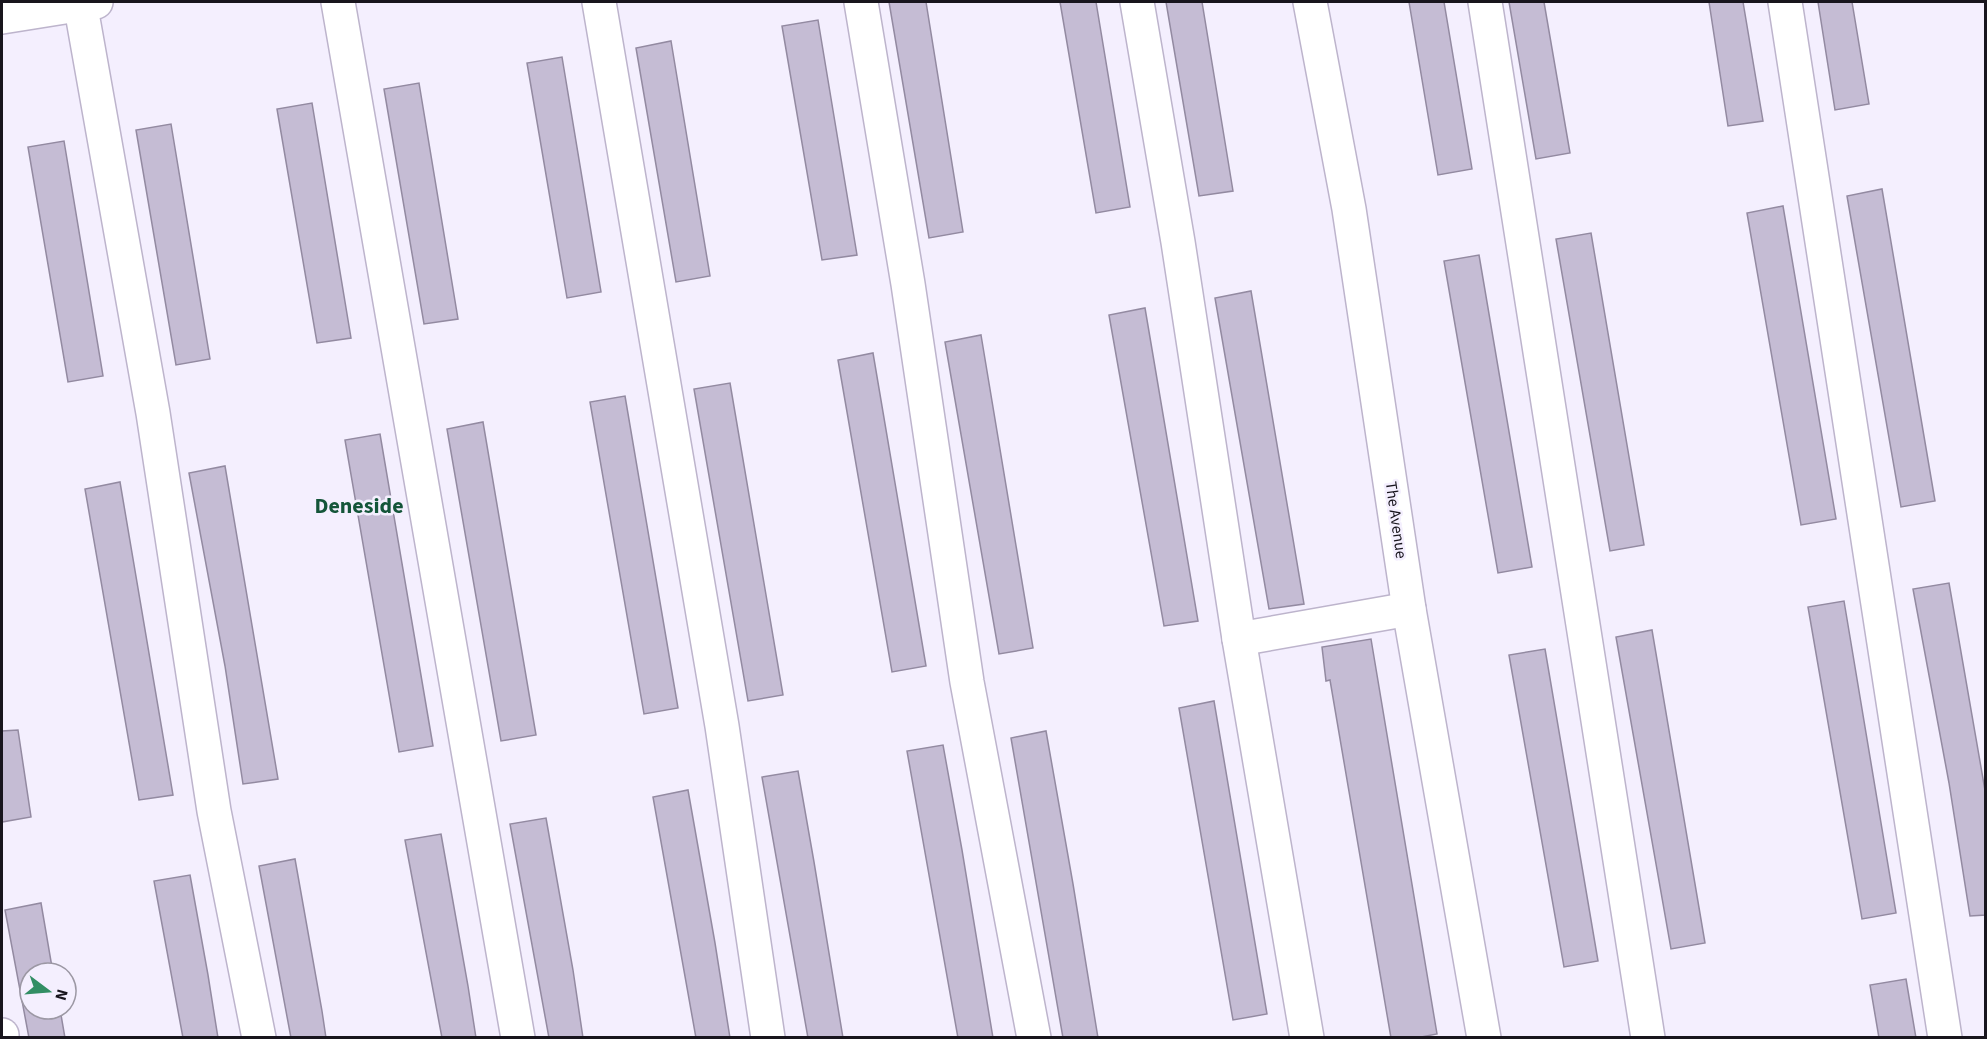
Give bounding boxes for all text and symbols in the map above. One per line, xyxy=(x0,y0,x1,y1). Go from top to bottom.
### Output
street label: The Avenue xyxy=(1380,480,1412,560)
district label: Deneside xyxy=(314,490,404,522)
north arrow xyxy=(18,961,78,1021)
text: N xyxy=(49,987,73,1003)

